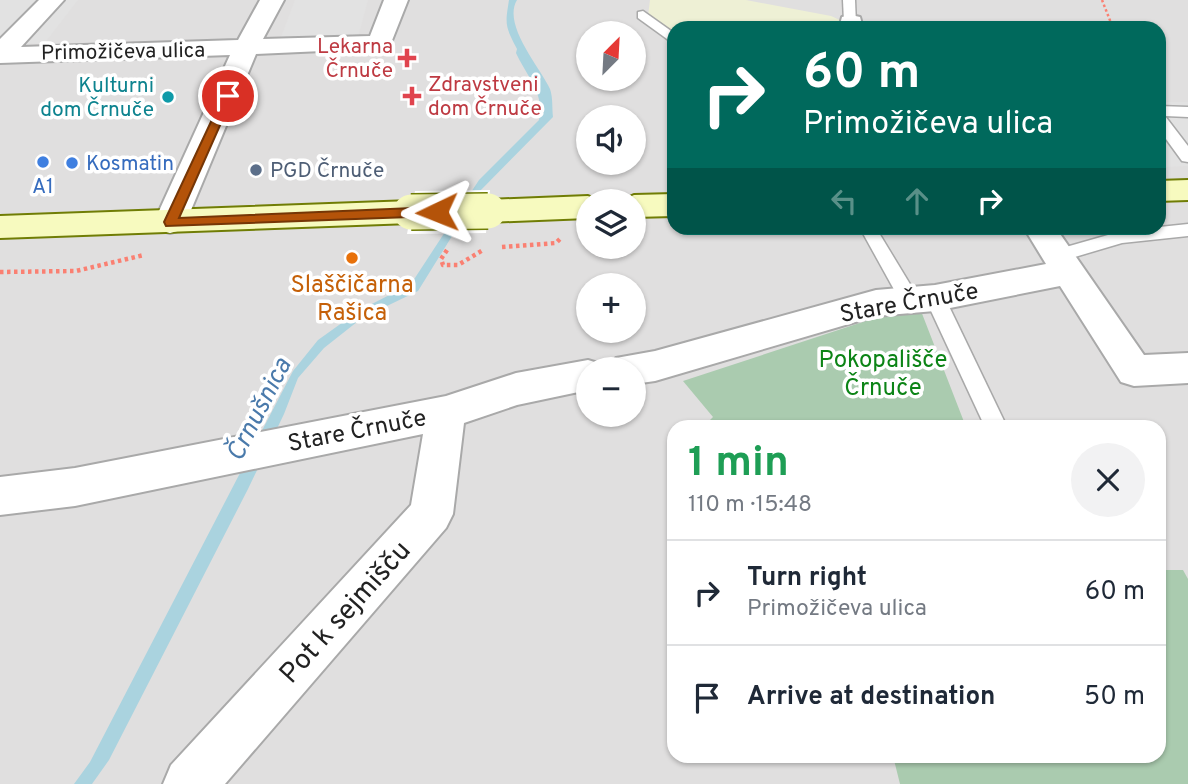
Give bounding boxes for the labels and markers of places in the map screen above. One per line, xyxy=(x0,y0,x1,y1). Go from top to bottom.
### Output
place label: Lekarna Črnuče xyxy=(317,34,393,85)
marker: Lekarna Črnuče xyxy=(399,50,415,66)
pin xyxy=(198,66,258,126)
place label: Zdravstveni dom Črnuče xyxy=(428,72,542,123)
place label: Kulturni dom Črnuče xyxy=(40,73,154,124)
marker: Zdravstveni dom Črnuče xyxy=(402,86,422,106)
marker: Kulturni dom Črnuče xyxy=(160,89,176,105)
place label: Kosmatin xyxy=(86,151,174,178)
marker: A1 xyxy=(35,154,51,170)
marker: Kosmatin xyxy=(64,155,80,171)
place label: PGD Črnuče xyxy=(270,157,384,185)
marker: PGD Črnuče xyxy=(248,162,264,178)
place label: A1 xyxy=(32,174,54,201)
marker: Slaščičarna Rašica xyxy=(344,250,360,266)
place label: Slaščičarna Rašica xyxy=(290,271,414,329)

